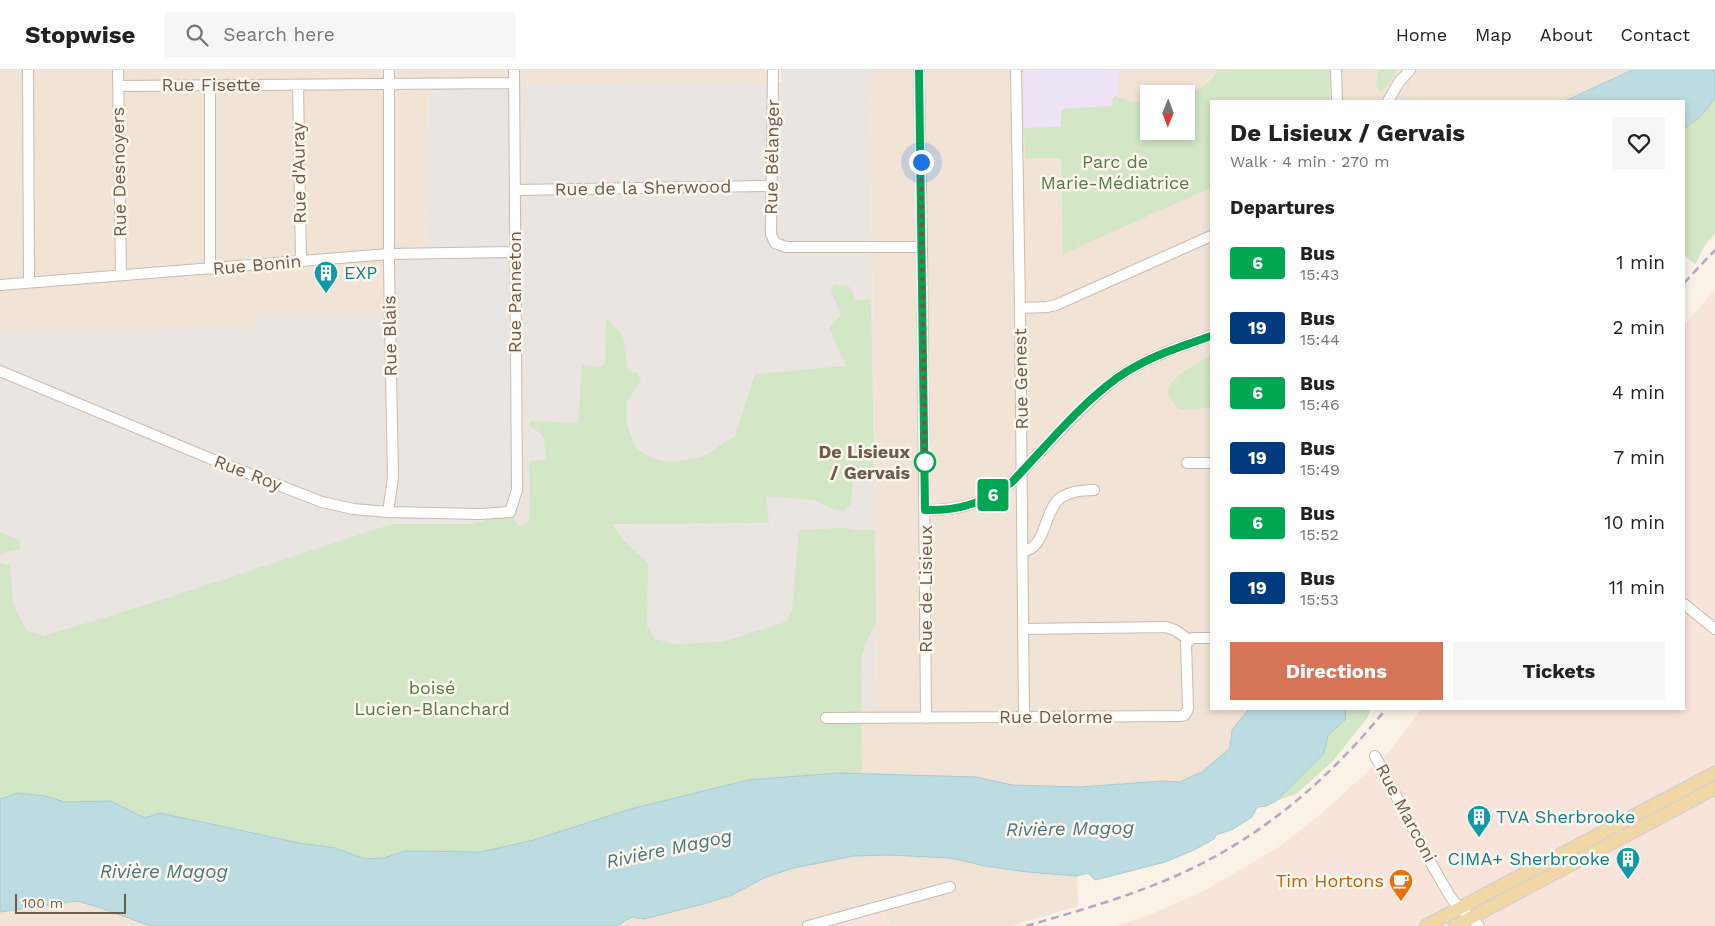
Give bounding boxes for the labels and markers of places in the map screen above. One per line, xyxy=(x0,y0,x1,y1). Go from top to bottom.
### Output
building icon: EXP xyxy=(313,260,339,294)
place label: EXP xyxy=(344,262,377,283)
place label: De Lisieux / Gervais xyxy=(818,441,910,483)
marker: De Lisieux / Gervais xyxy=(914,451,936,473)
building icon: TVA Sherbrooke xyxy=(1466,804,1492,838)
place label: TVA Sherbrooke xyxy=(1496,806,1635,827)
building icon: CIMA+ Sherbrooke xyxy=(1615,846,1641,880)
place label: CIMA+ Sherbrooke xyxy=(1447,848,1610,869)
cafe icon: Tim Hortons xyxy=(1388,868,1414,902)
place label: Tim Hortons xyxy=(1276,870,1384,891)

